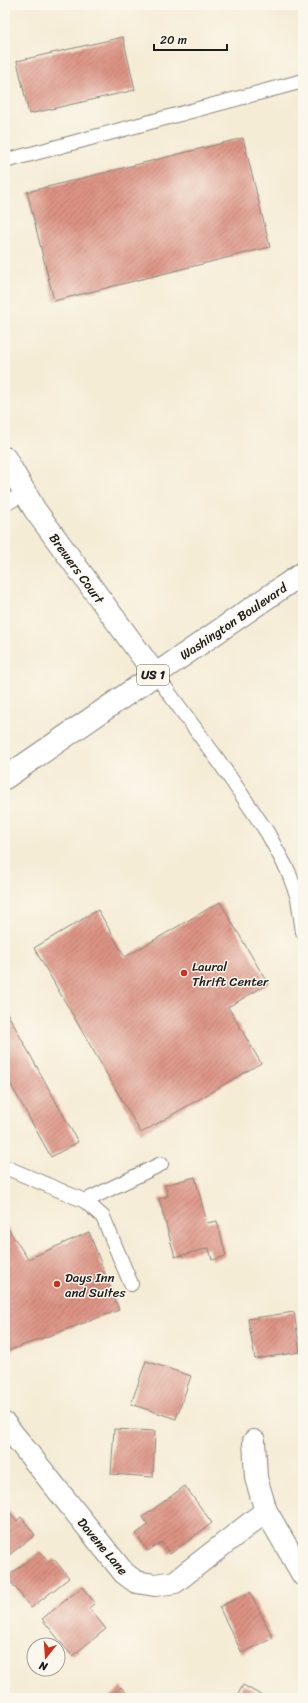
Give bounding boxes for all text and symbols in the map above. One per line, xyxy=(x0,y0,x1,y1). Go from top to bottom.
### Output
scale bar xyxy=(154,26,227,52)
text: 20 m xyxy=(160,29,187,51)
street label: Brewers Court xyxy=(43,528,111,609)
street label: Washington Boulevard xyxy=(175,576,293,666)
road number: US 1 xyxy=(137,665,169,685)
place label: Laural Thrift Center xyxy=(192,955,269,993)
marker: Laural Thrift Center xyxy=(179,968,189,978)
place label: Days Inn and Suites xyxy=(65,1266,126,1304)
marker: Days Inn and Suites xyxy=(52,1279,62,1289)
street label: Davene Lane xyxy=(71,1512,134,1581)
north arrow xyxy=(26,1637,66,1677)
text: N xyxy=(36,1656,51,1677)

